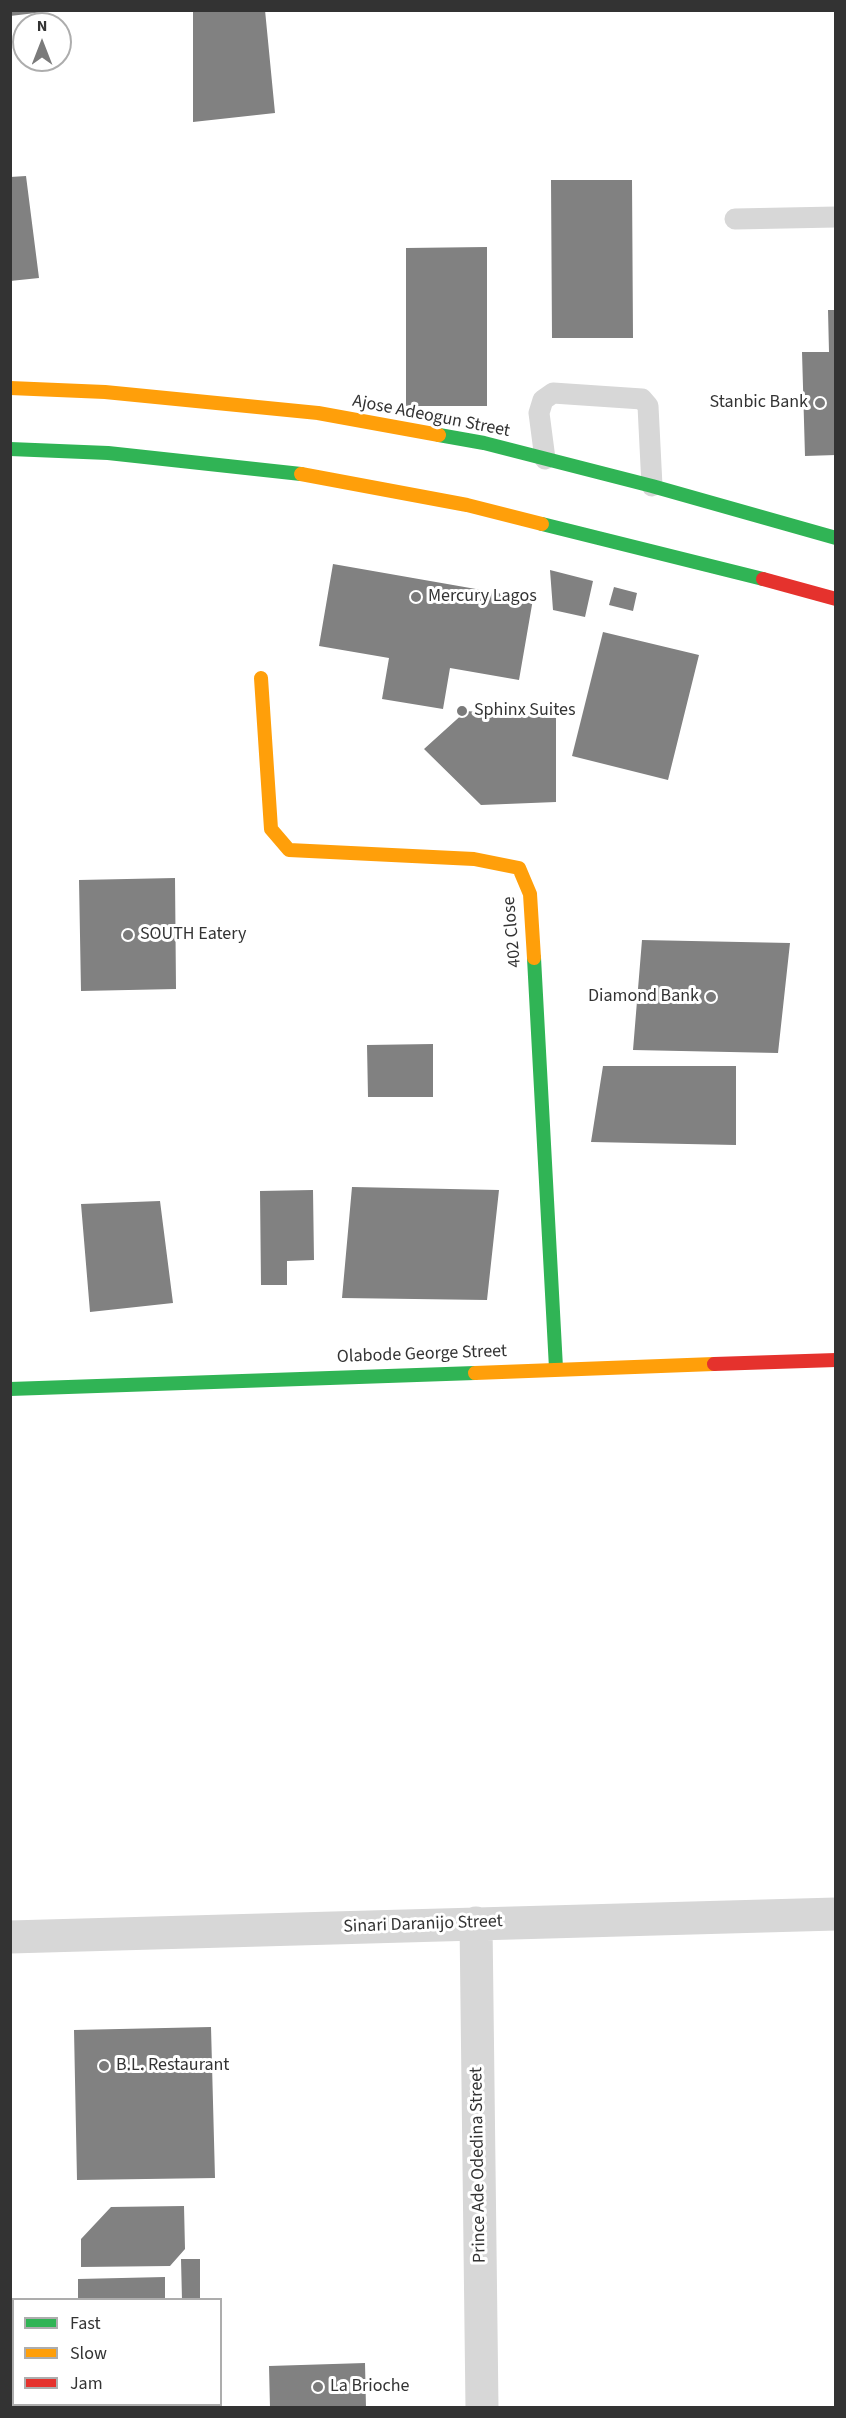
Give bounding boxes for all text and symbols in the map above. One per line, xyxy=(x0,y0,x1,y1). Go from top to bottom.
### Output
north arrow xyxy=(12,12,72,72)
text: N xyxy=(37,15,47,37)
street label: Ajose Adeogun Street xyxy=(350,391,512,443)
place label: Stanbic Bank xyxy=(710,392,808,414)
marker: Stanbic Bank xyxy=(813,396,827,410)
place label: Mercury Lagos xyxy=(428,586,537,608)
marker: Mercury Lagos xyxy=(409,590,423,604)
place label: Sphinx Suites xyxy=(474,700,575,722)
marker: Sphinx Suites xyxy=(455,704,469,718)
street label: 402 Close xyxy=(499,895,527,969)
place label: SOUTH Eatery xyxy=(140,924,246,946)
marker: SOUTH Eatery xyxy=(121,928,135,942)
place label: Diamond Bank xyxy=(588,986,699,1008)
marker: Diamond Bank xyxy=(704,990,718,1004)
street label: Olabode George Street xyxy=(337,1341,507,1369)
street label: Sinari Daranijo Street xyxy=(343,1911,503,1939)
place label: B.L. Restaurant xyxy=(116,2055,229,2077)
marker: B.L. Restaurant xyxy=(97,2059,111,2073)
street label: Prince Ade Odedina Street xyxy=(466,2067,492,2263)
legend xyxy=(12,2298,222,2406)
text: Fast xyxy=(70,2311,101,2336)
text: Slow xyxy=(70,2341,107,2366)
text: Jam xyxy=(70,2371,103,2396)
place label: La Brioche xyxy=(330,2376,409,2398)
marker: La Brioche xyxy=(311,2380,325,2394)

